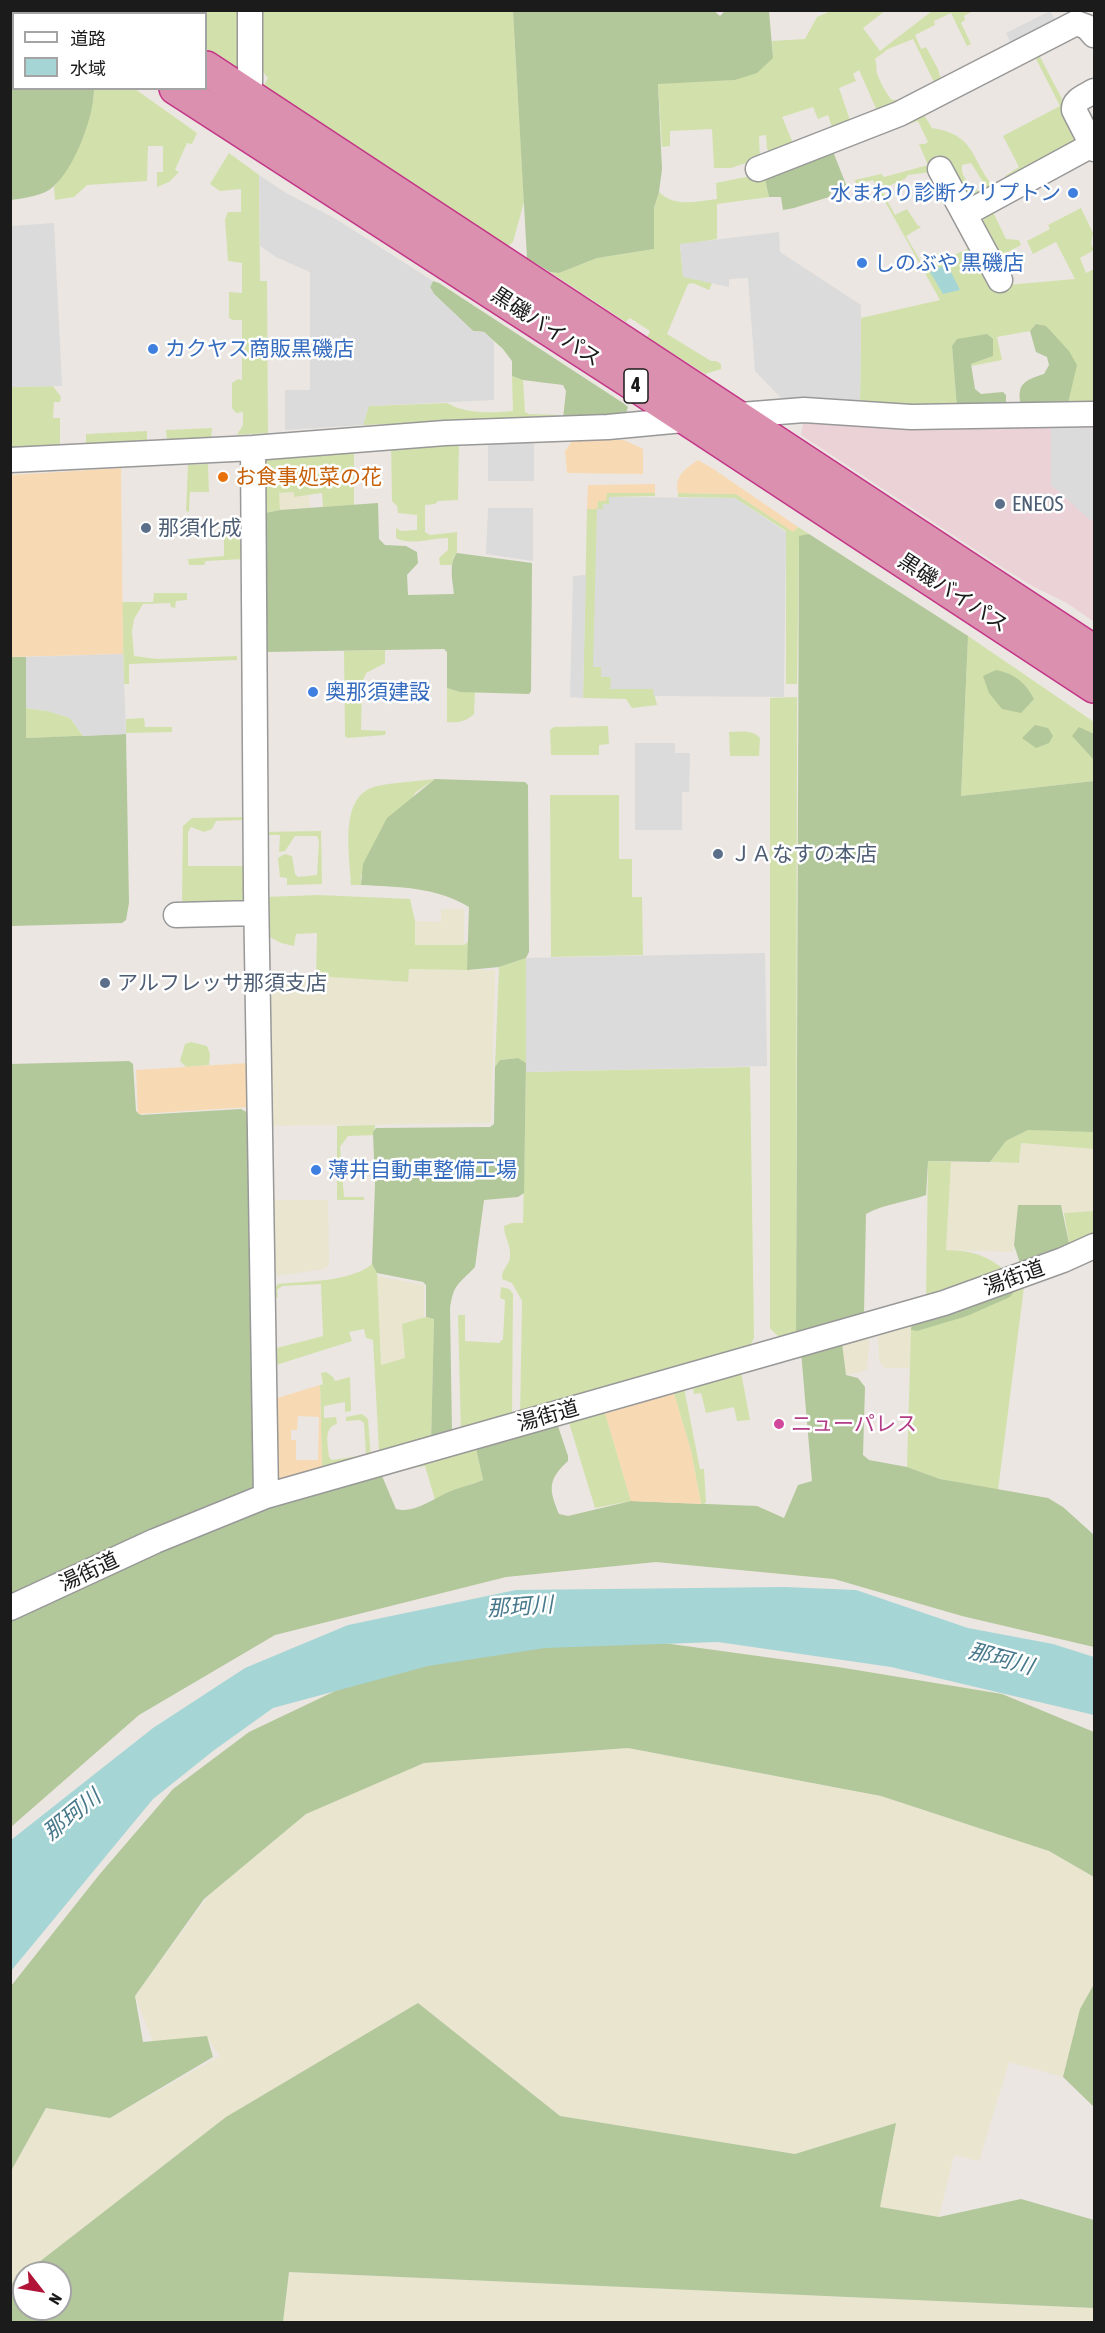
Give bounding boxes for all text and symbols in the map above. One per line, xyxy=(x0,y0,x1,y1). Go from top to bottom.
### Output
legend xyxy=(12,12,207,90)
text: 道路 xyxy=(70,28,106,49)
text: 水域 xyxy=(70,58,106,79)
place label: 水まわり診断クリプトン xyxy=(830,180,1061,206)
marker: 水まわり診断クリプトン xyxy=(1066,186,1080,200)
place label: しのぶや 黒磯店 xyxy=(874,250,1024,276)
marker: しのぶや 黒磯店 xyxy=(855,256,869,270)
street label: 黒磯バイパス xyxy=(486,282,606,372)
place label: カクヤス商販黒磯店 xyxy=(165,336,354,362)
marker: カクヤス商販黒磯店 xyxy=(146,342,160,356)
road number: 4 xyxy=(624,369,648,403)
place label: お食事処菜の花 xyxy=(235,464,382,490)
marker: お食事処菜の花 xyxy=(216,470,230,484)
place label: ENEOS xyxy=(1012,491,1063,517)
marker: ENEOS xyxy=(993,497,1007,511)
place label: 那須化成 xyxy=(158,515,242,541)
marker: 那須化成 xyxy=(139,521,153,535)
street label: 黒磯バイパス xyxy=(893,548,1013,638)
place label: 奥那須建設 xyxy=(325,679,430,705)
marker: 奥那須建設 xyxy=(306,685,320,699)
place label: ＪＡなすの本店 xyxy=(730,841,877,867)
marker: ＪＡなすの本店 xyxy=(711,847,725,861)
place label: アルフレッサ那須支店 xyxy=(117,970,327,996)
marker: アルフレッサ那須支店 xyxy=(98,976,112,990)
place label: 薄井自動車整備工場 xyxy=(328,1157,517,1183)
marker: 薄井自動車整備工場 xyxy=(309,1163,323,1177)
street label: 湯街道 xyxy=(980,1255,1048,1301)
street label: 湯街道 xyxy=(514,1395,582,1437)
place label: ニューパレス xyxy=(791,1411,917,1437)
marker: ニューパレス xyxy=(772,1417,786,1431)
street label: 湯街道 xyxy=(55,1547,123,1597)
water label: 那珂川 xyxy=(486,1592,554,1622)
water label: 那珂川 xyxy=(966,1638,1036,1680)
water label: 那珂川 xyxy=(38,1784,106,1846)
north arrow xyxy=(12,2261,72,2321)
text: N xyxy=(46,2291,66,2308)

